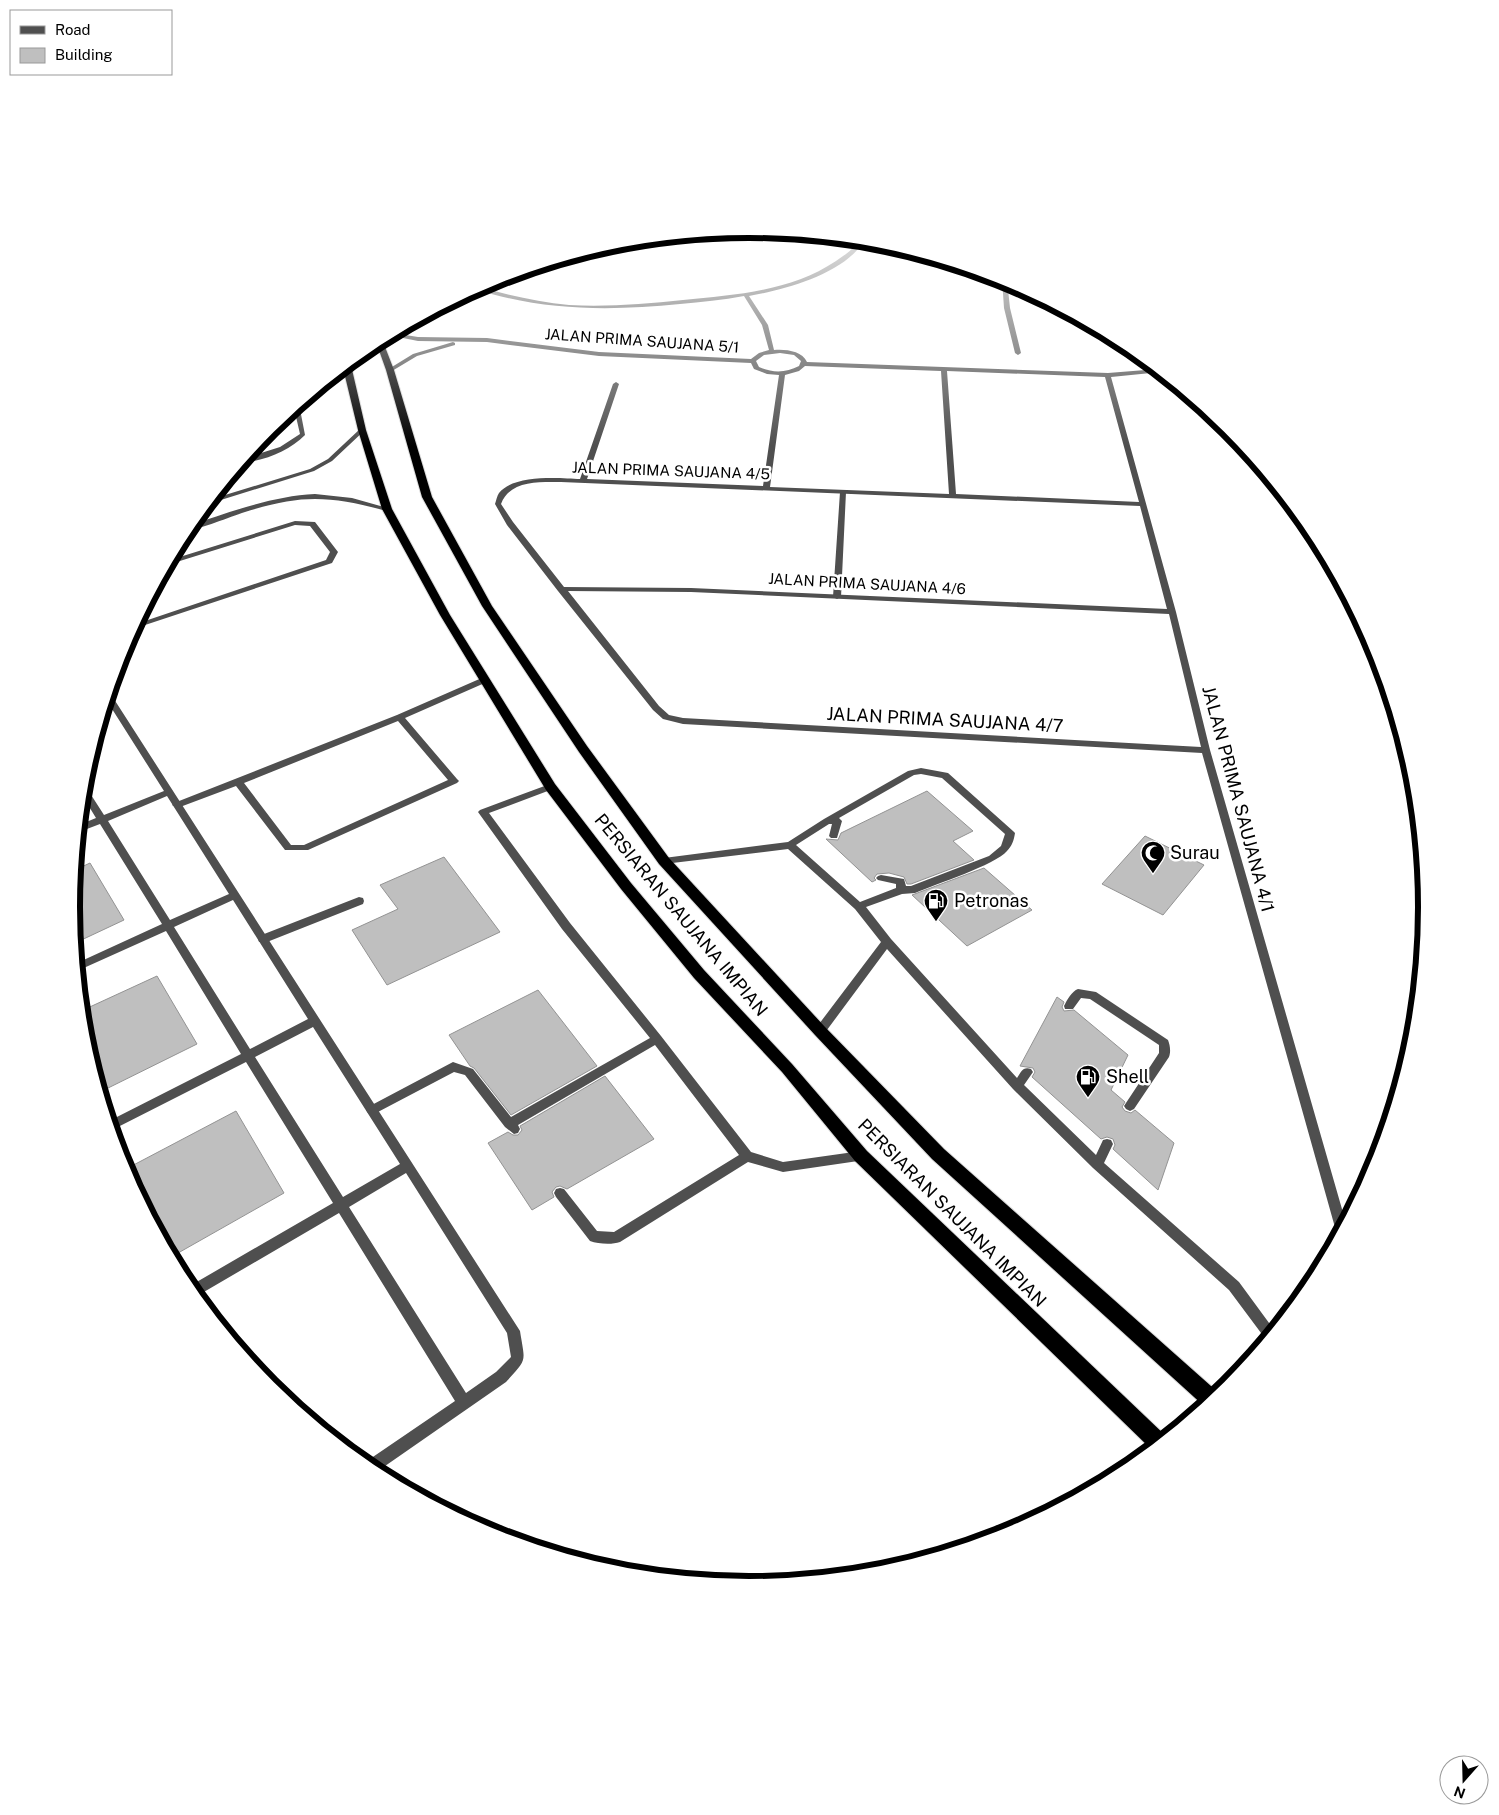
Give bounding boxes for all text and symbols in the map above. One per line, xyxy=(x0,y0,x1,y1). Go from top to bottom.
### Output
legend xyxy=(10,10,172,75)
text: Road xyxy=(55,21,91,38)
text: Building xyxy=(55,46,113,63)
street label: JALAN PRIMA SAUJANA 5/1 xyxy=(544,325,740,356)
street label: JALAN PRIMA SAUJANA 4/5 xyxy=(572,459,770,482)
street label: JALAN PRIMA SAUJANA 4/6 xyxy=(768,570,966,597)
street label: JALAN PRIMA SAUJANA 4/1 xyxy=(1198,683,1279,914)
street label: JALAN PRIMA SAUJANA 4/7 xyxy=(826,703,1064,736)
street label: PERSIARAN SAUJANA IMPIAN xyxy=(591,809,772,1020)
mosque icon: Surau xyxy=(1140,840,1166,874)
place label: Surau xyxy=(1170,842,1220,863)
fuel station icon: Petronas xyxy=(923,888,949,922)
place label: Petronas xyxy=(954,890,1028,911)
fuel station icon: Shell xyxy=(1075,1064,1101,1098)
place label: Shell xyxy=(1106,1066,1149,1087)
street label: PERSIARAN SAUJANA IMPIAN xyxy=(854,1114,1051,1311)
north arrow xyxy=(1439,1755,1489,1805)
text: N xyxy=(1452,1783,1467,1802)

